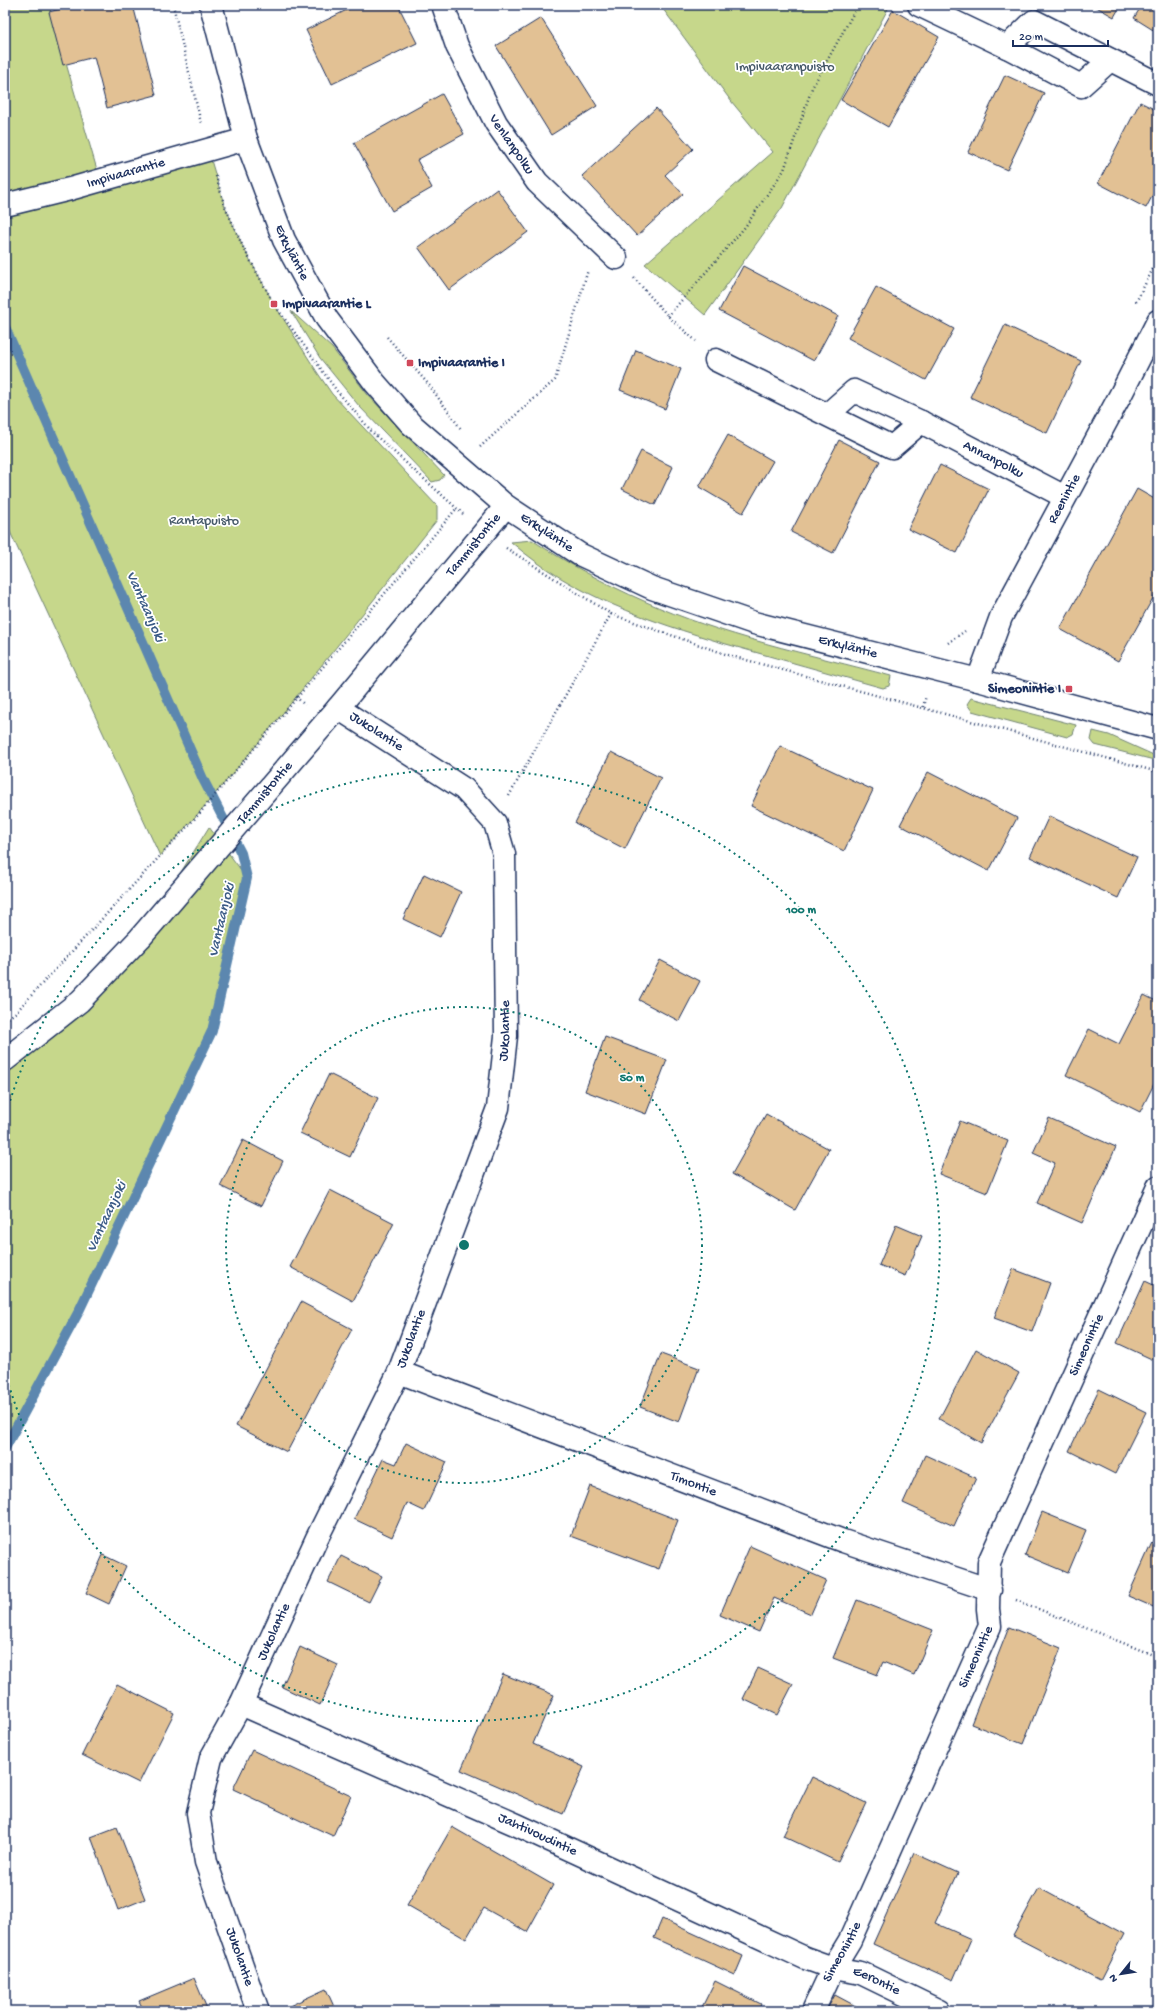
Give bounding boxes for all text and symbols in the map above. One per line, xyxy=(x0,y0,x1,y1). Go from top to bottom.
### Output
scale bar xyxy=(1013,22,1108,48)
text: 20 m xyxy=(1019,31,1044,45)
park label: Impivaaranpuisto xyxy=(736,59,834,76)
street label: Venlanpolku xyxy=(484,111,538,178)
street label: Impivaarantie xyxy=(85,154,168,192)
street label: Erkyläntie xyxy=(271,222,313,284)
place label: Impivaarantie L xyxy=(282,296,372,313)
marker: Impivaarantie L xyxy=(269,299,279,309)
place label: Impivaarantie I xyxy=(418,355,505,372)
marker: Impivaarantie I xyxy=(405,358,415,368)
street label: Annanpolku xyxy=(960,437,1027,483)
street label: Reenintie xyxy=(1044,471,1085,527)
street label: Tammistontie xyxy=(442,509,505,581)
street label: Erkyläntie xyxy=(517,509,577,557)
park label: Rantapuisto xyxy=(169,513,239,530)
water label: Vantaanjoki xyxy=(121,569,169,647)
street label: Erkyläntie xyxy=(817,631,880,663)
place label: Simeonintie I xyxy=(988,681,1061,698)
marker: Simeonintie I xyxy=(1064,684,1074,694)
street label: Jukolantie xyxy=(346,708,407,756)
street label: Tammistontie xyxy=(233,758,297,828)
water label: Vantaanjoki xyxy=(205,879,240,959)
text: 100 m xyxy=(785,904,816,918)
street label: Jukolantie xyxy=(495,999,515,1062)
text: 50 m xyxy=(620,1072,645,1086)
water label: Vantaanjoki xyxy=(83,1177,132,1255)
centre of rings xyxy=(457,1238,471,1252)
street label: Jukolantie xyxy=(393,1306,430,1370)
street label: Simeonintie xyxy=(1065,1311,1108,1379)
street label: Timontie xyxy=(667,1467,720,1501)
street label: Jukolantie xyxy=(254,1600,295,1663)
street label: Simeonintie xyxy=(955,1623,998,1691)
street label: Jahtivoudintie xyxy=(495,1809,581,1860)
street label: Simeonintie xyxy=(819,1918,866,1985)
street label: Jukolantie xyxy=(221,1925,257,1989)
north arrow xyxy=(1101,1954,1141,1994)
street label: Eerontie xyxy=(851,1963,904,2000)
text: N xyxy=(1107,1972,1121,1984)

